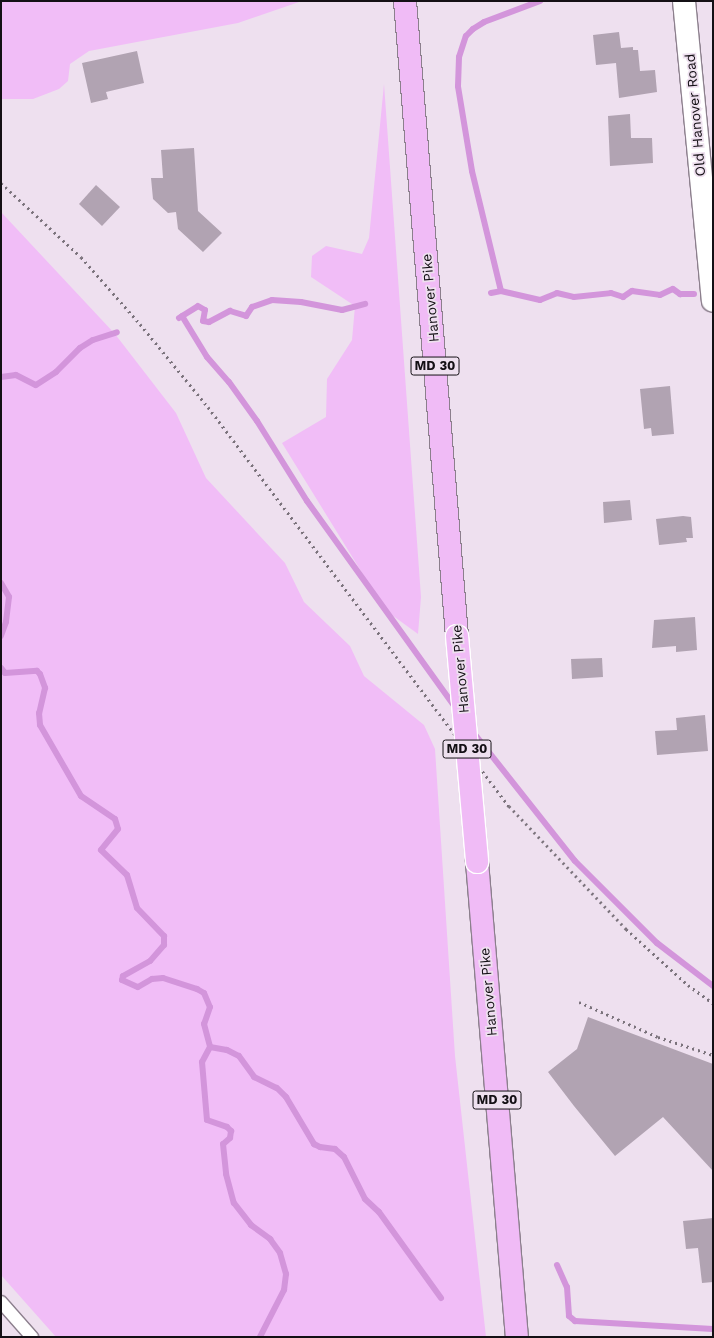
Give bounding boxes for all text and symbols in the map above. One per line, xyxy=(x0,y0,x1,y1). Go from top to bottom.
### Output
street label: Old Hanover Road xyxy=(681,53,709,177)
street label: Hanover Pike xyxy=(418,253,442,343)
road number: MD 30 xyxy=(410,355,460,377)
street label: Hanover Pike xyxy=(448,624,472,714)
road number: MD 30 xyxy=(442,738,492,760)
street label: Hanover Pike xyxy=(476,947,500,1037)
road number: MD 30 xyxy=(472,1089,522,1111)

